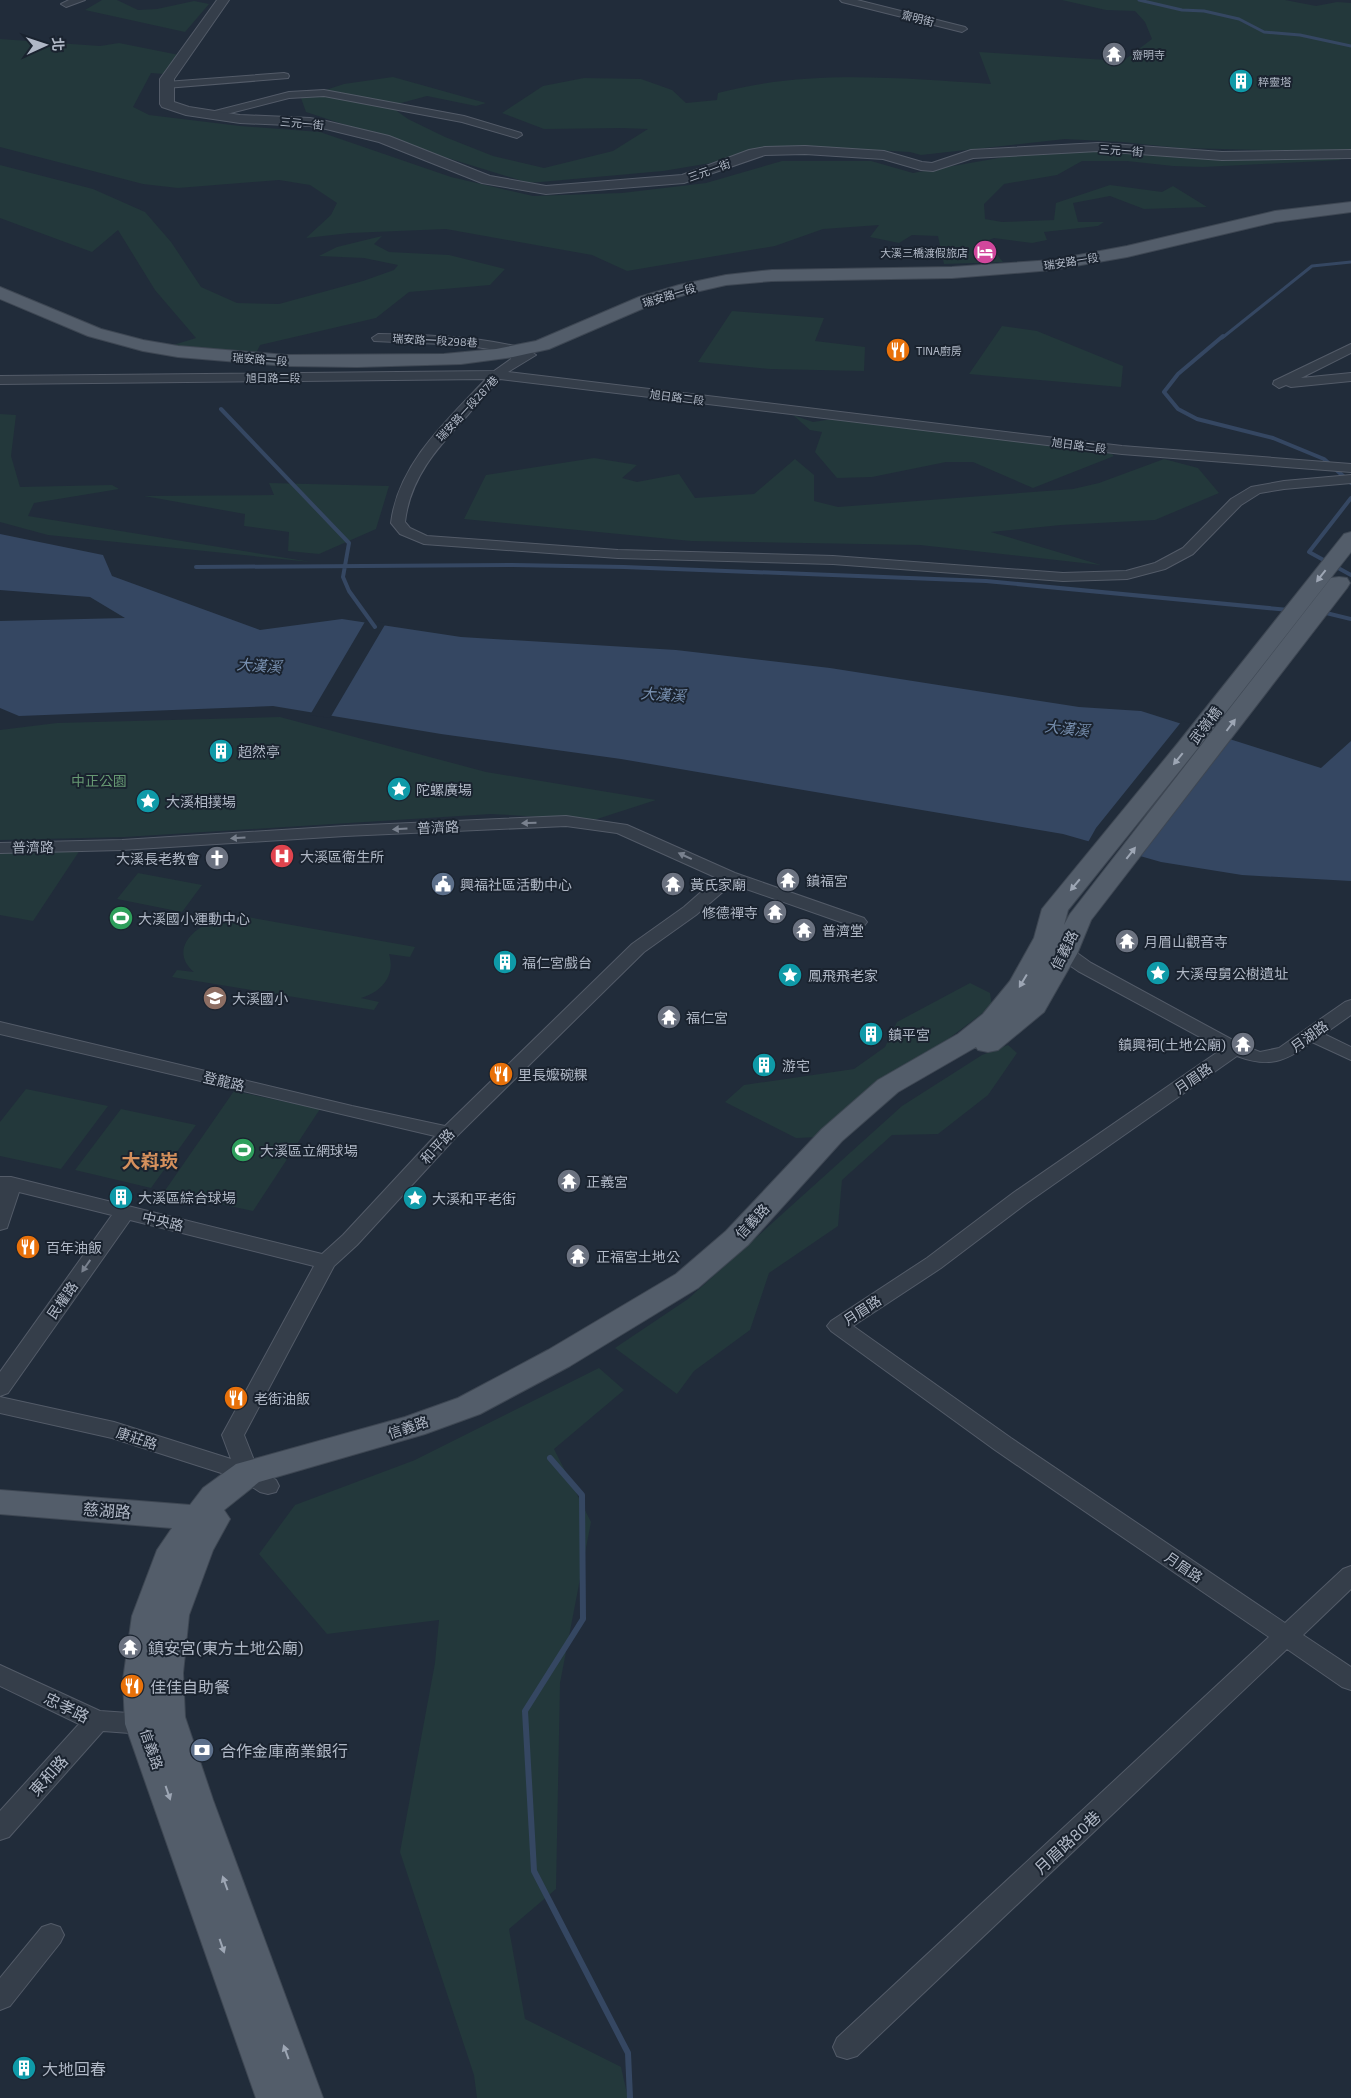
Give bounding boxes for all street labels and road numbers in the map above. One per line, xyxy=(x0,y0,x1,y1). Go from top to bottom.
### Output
street label: 齋明街 xyxy=(900,8,936,28)
street label: 三元一街 xyxy=(280,115,324,131)
street label: 三元一街 xyxy=(1099,142,1143,158)
street label: 三元一街 xyxy=(686,156,732,184)
street label: 瑞安路一段 xyxy=(1043,250,1099,272)
street label: 瑞安路一段 xyxy=(641,281,697,309)
street label: 瑞安路一段298巷 xyxy=(392,331,478,349)
street label: 瑞安路一段 xyxy=(232,351,288,367)
street label: 旭日路二段 xyxy=(246,371,301,384)
street label: 瑞安路一段287巷 xyxy=(433,373,501,443)
street label: 旭日路二段 xyxy=(649,387,705,407)
street label: 旭日路二段 xyxy=(1051,435,1107,455)
street label: 武嶺橋 xyxy=(1185,703,1225,747)
street label: 普濟路 xyxy=(417,817,459,837)
street label: 普濟路 xyxy=(12,838,54,856)
street label: 信義路 xyxy=(1047,927,1081,973)
street label: 月湖路 xyxy=(1287,1017,1331,1055)
street label: 月眉路 xyxy=(1171,1059,1215,1097)
street label: 登龍路 xyxy=(202,1068,246,1094)
street label: 和平路 xyxy=(416,1125,458,1167)
street label: 信義路 xyxy=(731,1200,773,1242)
street label: 中央路 xyxy=(141,1208,185,1234)
street label: 民權路 xyxy=(43,1278,81,1322)
street label: 月眉路 xyxy=(840,1291,884,1329)
street label: 信義路 xyxy=(385,1412,431,1442)
street label: 康莊路 xyxy=(114,1423,160,1453)
street label: 慈湖路 xyxy=(82,1499,132,1521)
street label: 月眉路 xyxy=(1162,1548,1206,1586)
street label: 忠孝路 xyxy=(41,1688,93,1726)
street label: 信義路 xyxy=(137,1726,167,1772)
street label: 東和路 xyxy=(25,1751,71,1799)
street label: 月眉路80巷 xyxy=(1030,1807,1104,1877)

